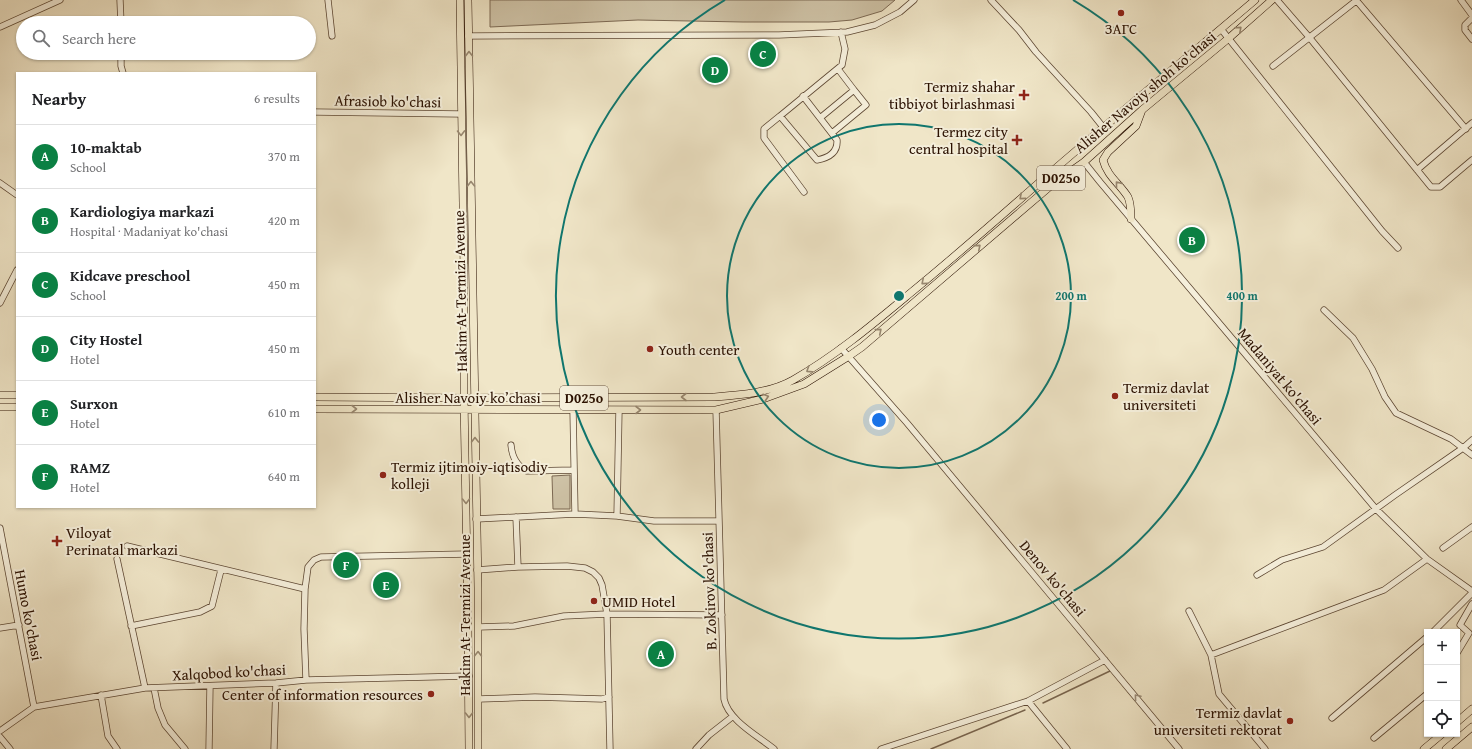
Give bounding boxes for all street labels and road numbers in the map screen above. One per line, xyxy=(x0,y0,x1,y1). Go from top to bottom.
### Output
street label: Alisher Navoiy shoh ko'chasi xyxy=(1069,26,1221,158)
street label: Afrasiob ko'chasi xyxy=(334,90,442,112)
road number: D025o xyxy=(1037,166,1085,190)
street label: Hakim At-Termizi Avenue xyxy=(448,210,472,372)
street label: Madaniyat ko'chasi xyxy=(1233,323,1327,429)
road number: D025o xyxy=(560,386,608,410)
street label: Alisher Navoiy ko’chasi xyxy=(395,387,541,408)
street label: B. Zokirov ko'chasi xyxy=(696,532,722,650)
street label: Hakim At-Termizi Avenue xyxy=(454,534,475,696)
street label: Denov ko'chasi xyxy=(1015,535,1091,621)
street label: Humo ko'chasi xyxy=(10,568,48,662)
street label: Xalqobod ko'chasi xyxy=(172,659,286,685)

